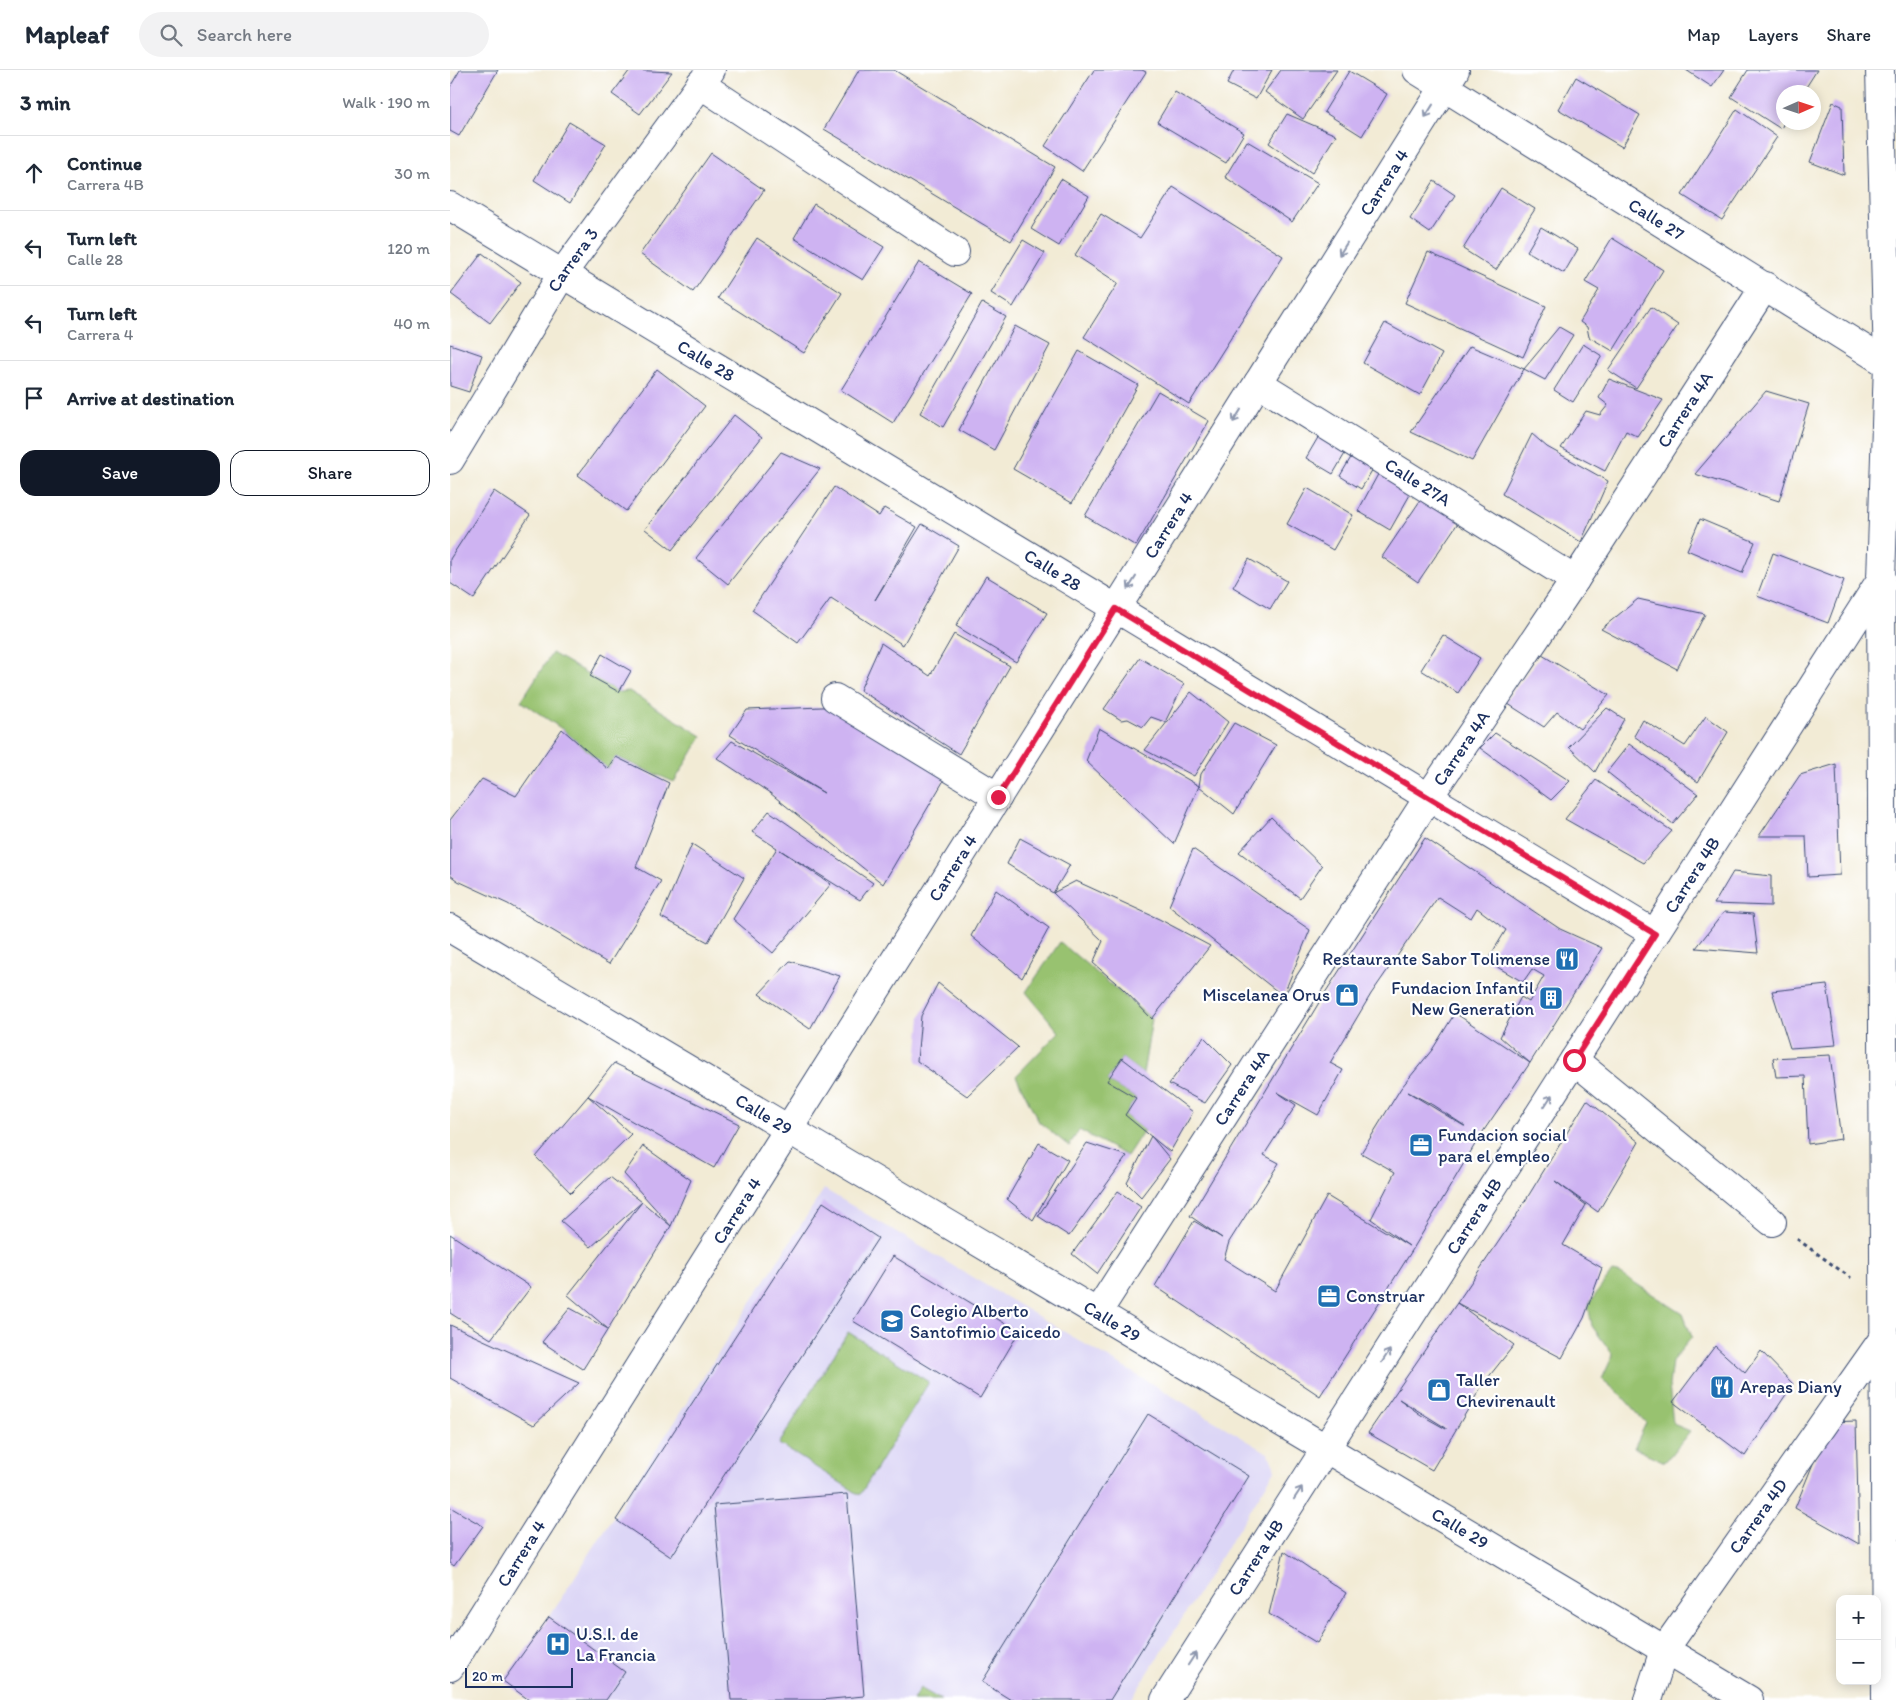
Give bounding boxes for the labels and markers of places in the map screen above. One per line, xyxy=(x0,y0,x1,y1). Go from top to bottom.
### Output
restaurant icon: Restaurante Sabor Tolimense xyxy=(1554,946,1580,972)
place label: Restaurante Sabor Tolimense xyxy=(1322,948,1550,970)
place label: Fundacion Infantil New Generation xyxy=(1391,977,1534,1020)
shop icon: Miscelanea Orus xyxy=(1334,982,1360,1008)
place label: Miscelanea Orus xyxy=(1202,984,1330,1006)
building icon: Fundacion Infantil New Generation xyxy=(1538,985,1564,1011)
place label: Fundacion social para el empleo xyxy=(1438,1124,1567,1167)
office icon: Fundacion social para el empleo xyxy=(1408,1132,1434,1158)
office icon: Construar xyxy=(1316,1283,1342,1309)
place label: Construar xyxy=(1346,1285,1425,1307)
place label: Colegio Alberto Santofimio Caicedo xyxy=(910,1300,1061,1343)
school or university icon: Colegio Alberto Santofimio Caicedo xyxy=(879,1308,905,1334)
place label: Taller Chevirenault xyxy=(1456,1369,1556,1412)
restaurant icon: Arepas Diany xyxy=(1709,1374,1735,1400)
place label: Arepas Diany xyxy=(1740,1376,1842,1398)
shop icon: Taller Chevirenault xyxy=(1426,1377,1452,1403)
place label: U.S.I. de La Francia xyxy=(576,1623,656,1666)
hospital icon: U.S.I. de La Francia xyxy=(545,1631,571,1657)

